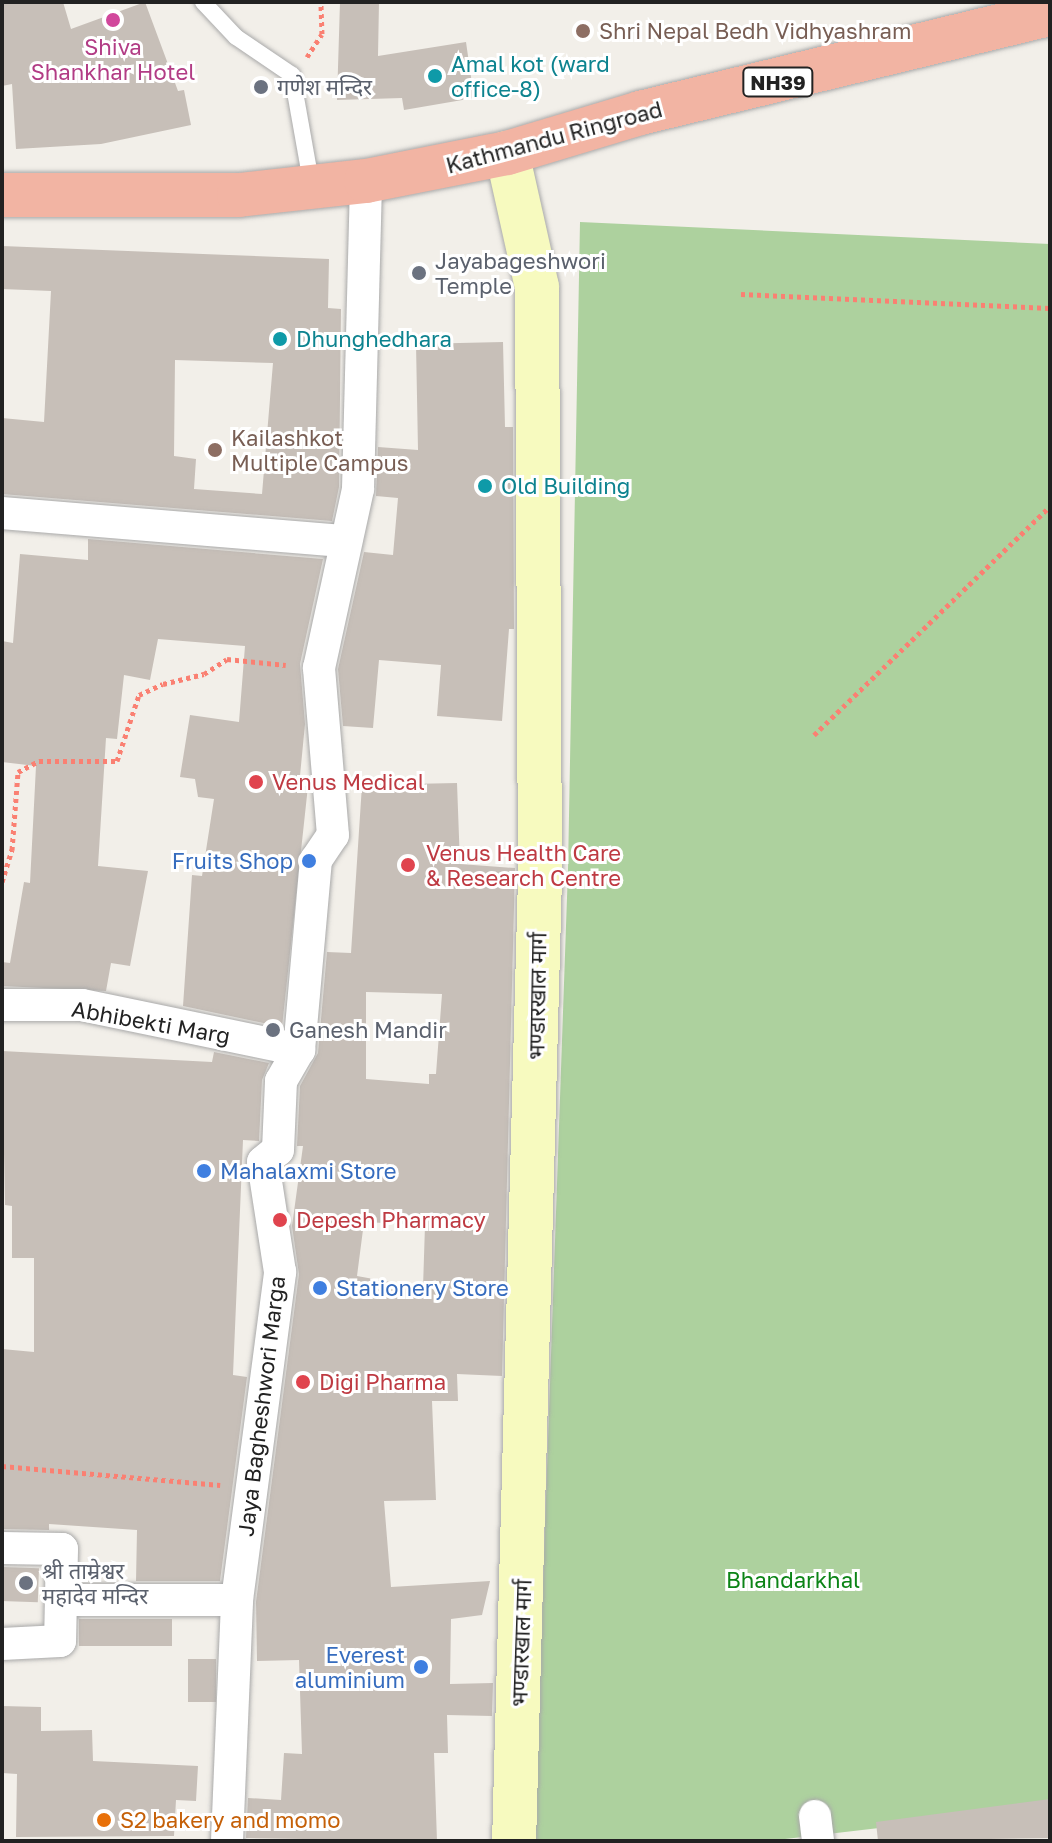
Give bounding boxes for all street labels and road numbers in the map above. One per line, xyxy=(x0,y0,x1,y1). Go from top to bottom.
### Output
road number: NH39 xyxy=(742,66,814,98)
street label: Kathmandu Ringroad xyxy=(443,95,665,179)
street label: भण्डारखाल मार्ग xyxy=(523,932,551,1060)
street label: Abhibekti Marg xyxy=(70,995,232,1049)
street label: Jaya Bagheshwori Marga xyxy=(232,1274,290,1538)
street label: भण्डारखाल मार्ग xyxy=(506,1579,536,1707)

